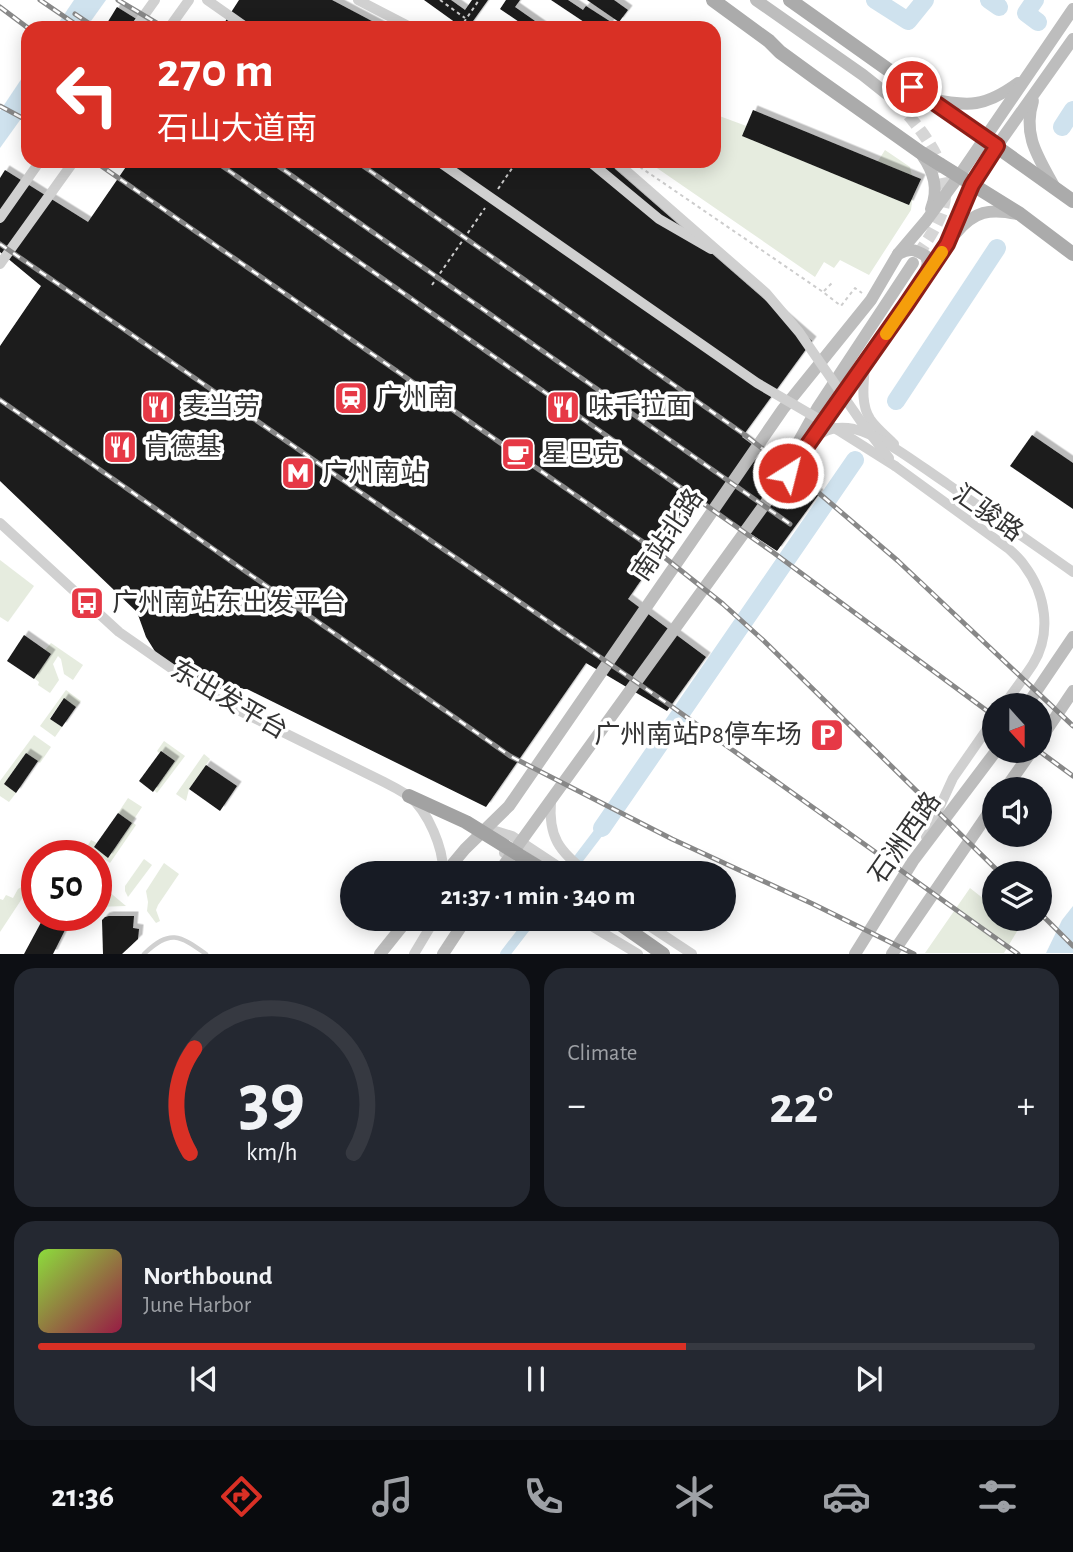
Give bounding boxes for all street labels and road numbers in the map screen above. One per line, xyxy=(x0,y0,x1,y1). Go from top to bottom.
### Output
street label: 汇骏路 xyxy=(949,478,1029,546)
street label: 南站北路 xyxy=(626,483,708,585)
street label: 东出发平台 xyxy=(166,655,292,744)
street label: 石洲西路 xyxy=(864,787,945,888)

